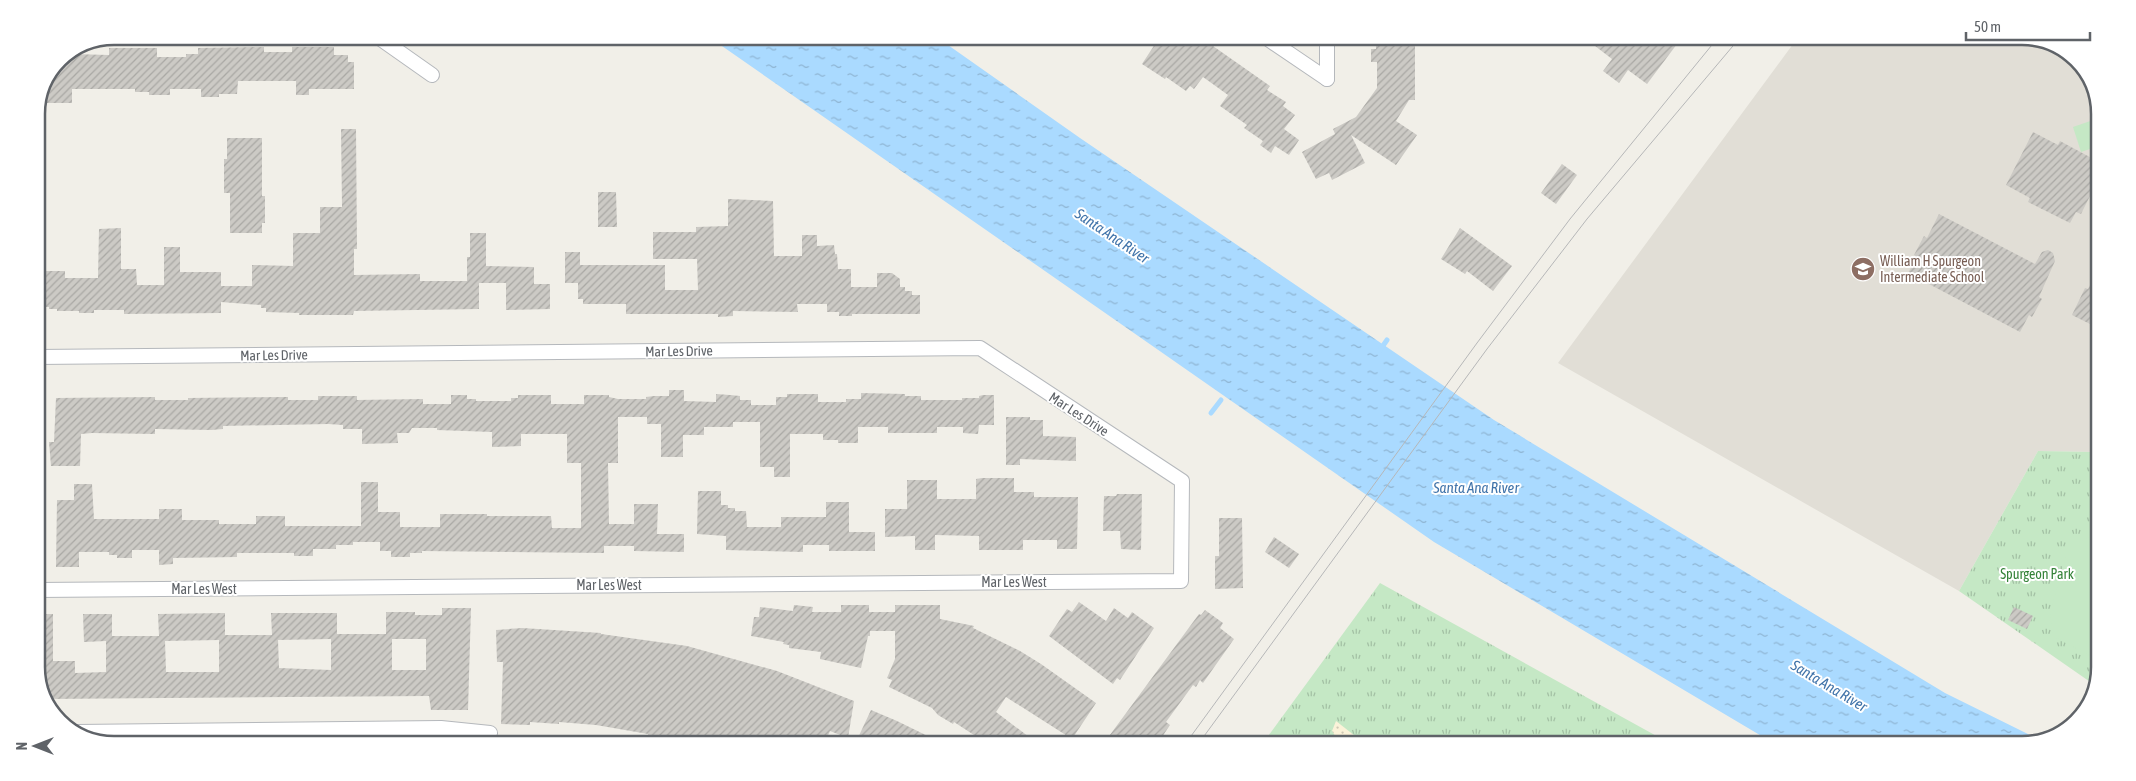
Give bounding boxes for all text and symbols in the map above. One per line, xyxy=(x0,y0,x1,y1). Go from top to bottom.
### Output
scale bar xyxy=(1966,10,2090,42)
text: 50 m xyxy=(1974,18,2001,35)
water label: Santa Ana River xyxy=(1071,204,1153,267)
place label: William H Spurgeon Intermediate School xyxy=(1880,253,1985,285)
school or university icon: William H Spurgeon Intermediate School xyxy=(1850,256,1876,282)
street label: Mar Les Drive xyxy=(645,342,713,360)
street label: Mar Les Drive xyxy=(240,346,308,364)
street label: Mar Les Drive xyxy=(1046,389,1112,439)
water label: Santa Ana River xyxy=(1432,479,1519,496)
park label: Spurgeon Park xyxy=(2000,566,2074,582)
street label: Mar Les West xyxy=(981,574,1047,590)
street label: Mar Les West xyxy=(576,577,642,593)
street label: Mar Les West xyxy=(171,581,237,597)
water label: Santa Ana River xyxy=(1787,656,1871,715)
north arrow xyxy=(10,721,60,771)
text: N xyxy=(14,742,30,750)

